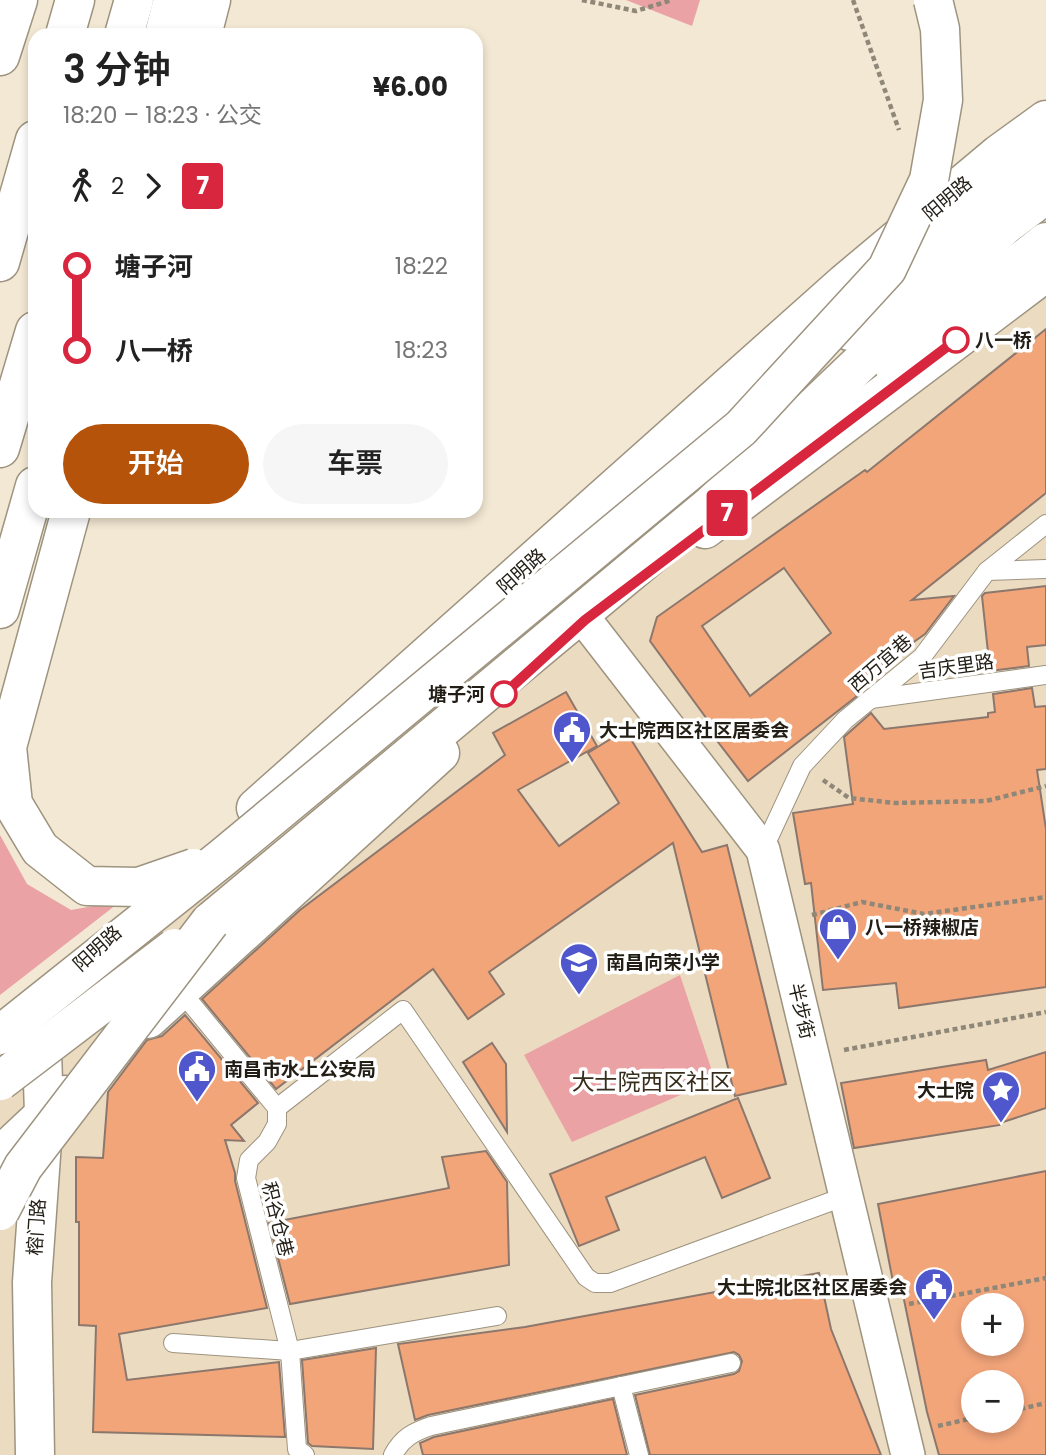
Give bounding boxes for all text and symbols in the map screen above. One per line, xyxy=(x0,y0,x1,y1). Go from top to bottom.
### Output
text: 3 分钟 xyxy=(63,43,171,96)
text: ¥6.00 xyxy=(373,69,448,105)
text: 18:20 – 18:23 · 公交 xyxy=(63,99,262,131)
icon: walk xyxy=(63,167,101,205)
icon: forward xyxy=(134,167,172,205)
text: 7 xyxy=(196,169,209,202)
text: 2 xyxy=(111,170,124,202)
street label: 阳明路 xyxy=(917,170,978,227)
text: 塘子河 xyxy=(115,249,193,285)
text: 18:22 xyxy=(395,250,448,282)
marker: 八一桥 xyxy=(943,327,969,353)
place label: 八一桥 xyxy=(975,327,1032,354)
text: 八一桥 xyxy=(115,333,193,369)
text: 18:23 xyxy=(394,334,448,366)
button: 开始 xyxy=(63,424,249,504)
button: 车票 xyxy=(263,424,448,504)
line badge: 7 xyxy=(704,490,750,536)
text: 7 xyxy=(721,496,733,529)
street label: 阳明路 xyxy=(491,542,552,600)
street label: 西万宜巷 xyxy=(843,628,918,699)
street label: 吉庆里路 xyxy=(917,648,996,685)
place label: 塘子河 xyxy=(428,681,485,708)
marker: 塘子河 xyxy=(491,681,517,707)
public building icon: 大士院西区社区居委会 xyxy=(551,709,593,764)
place label: 大士院西区社区居委会 xyxy=(599,717,789,744)
shop icon: 八一桥辣椒店 xyxy=(817,906,859,961)
place label: 八一桥辣椒店 xyxy=(865,914,979,941)
street label: 阳明路 xyxy=(67,919,128,977)
school or university icon: 南昌向荣小学 xyxy=(558,941,600,996)
place label: 南昌向荣小学 xyxy=(606,949,720,976)
street label: 半步街 xyxy=(782,980,821,1042)
public building icon: 南昌市水上公安局 xyxy=(176,1048,218,1103)
place label: 南昌市水上公安局 xyxy=(224,1056,376,1083)
district label: 大士院西区社区 xyxy=(572,1066,733,1098)
place icon: 大士院 xyxy=(980,1069,1022,1124)
place label: 大士院 xyxy=(917,1077,974,1104)
street label: 积谷仓巷 xyxy=(255,1179,300,1259)
street label: 榕门路 xyxy=(21,1198,52,1256)
public building icon: 大士院北区社区居委会 xyxy=(913,1266,955,1321)
place label: 大士院北区社区居委会 xyxy=(717,1274,907,1301)
map controls xyxy=(961,1293,1024,1433)
button: + xyxy=(961,1293,1024,1356)
button: − xyxy=(961,1370,1024,1433)

